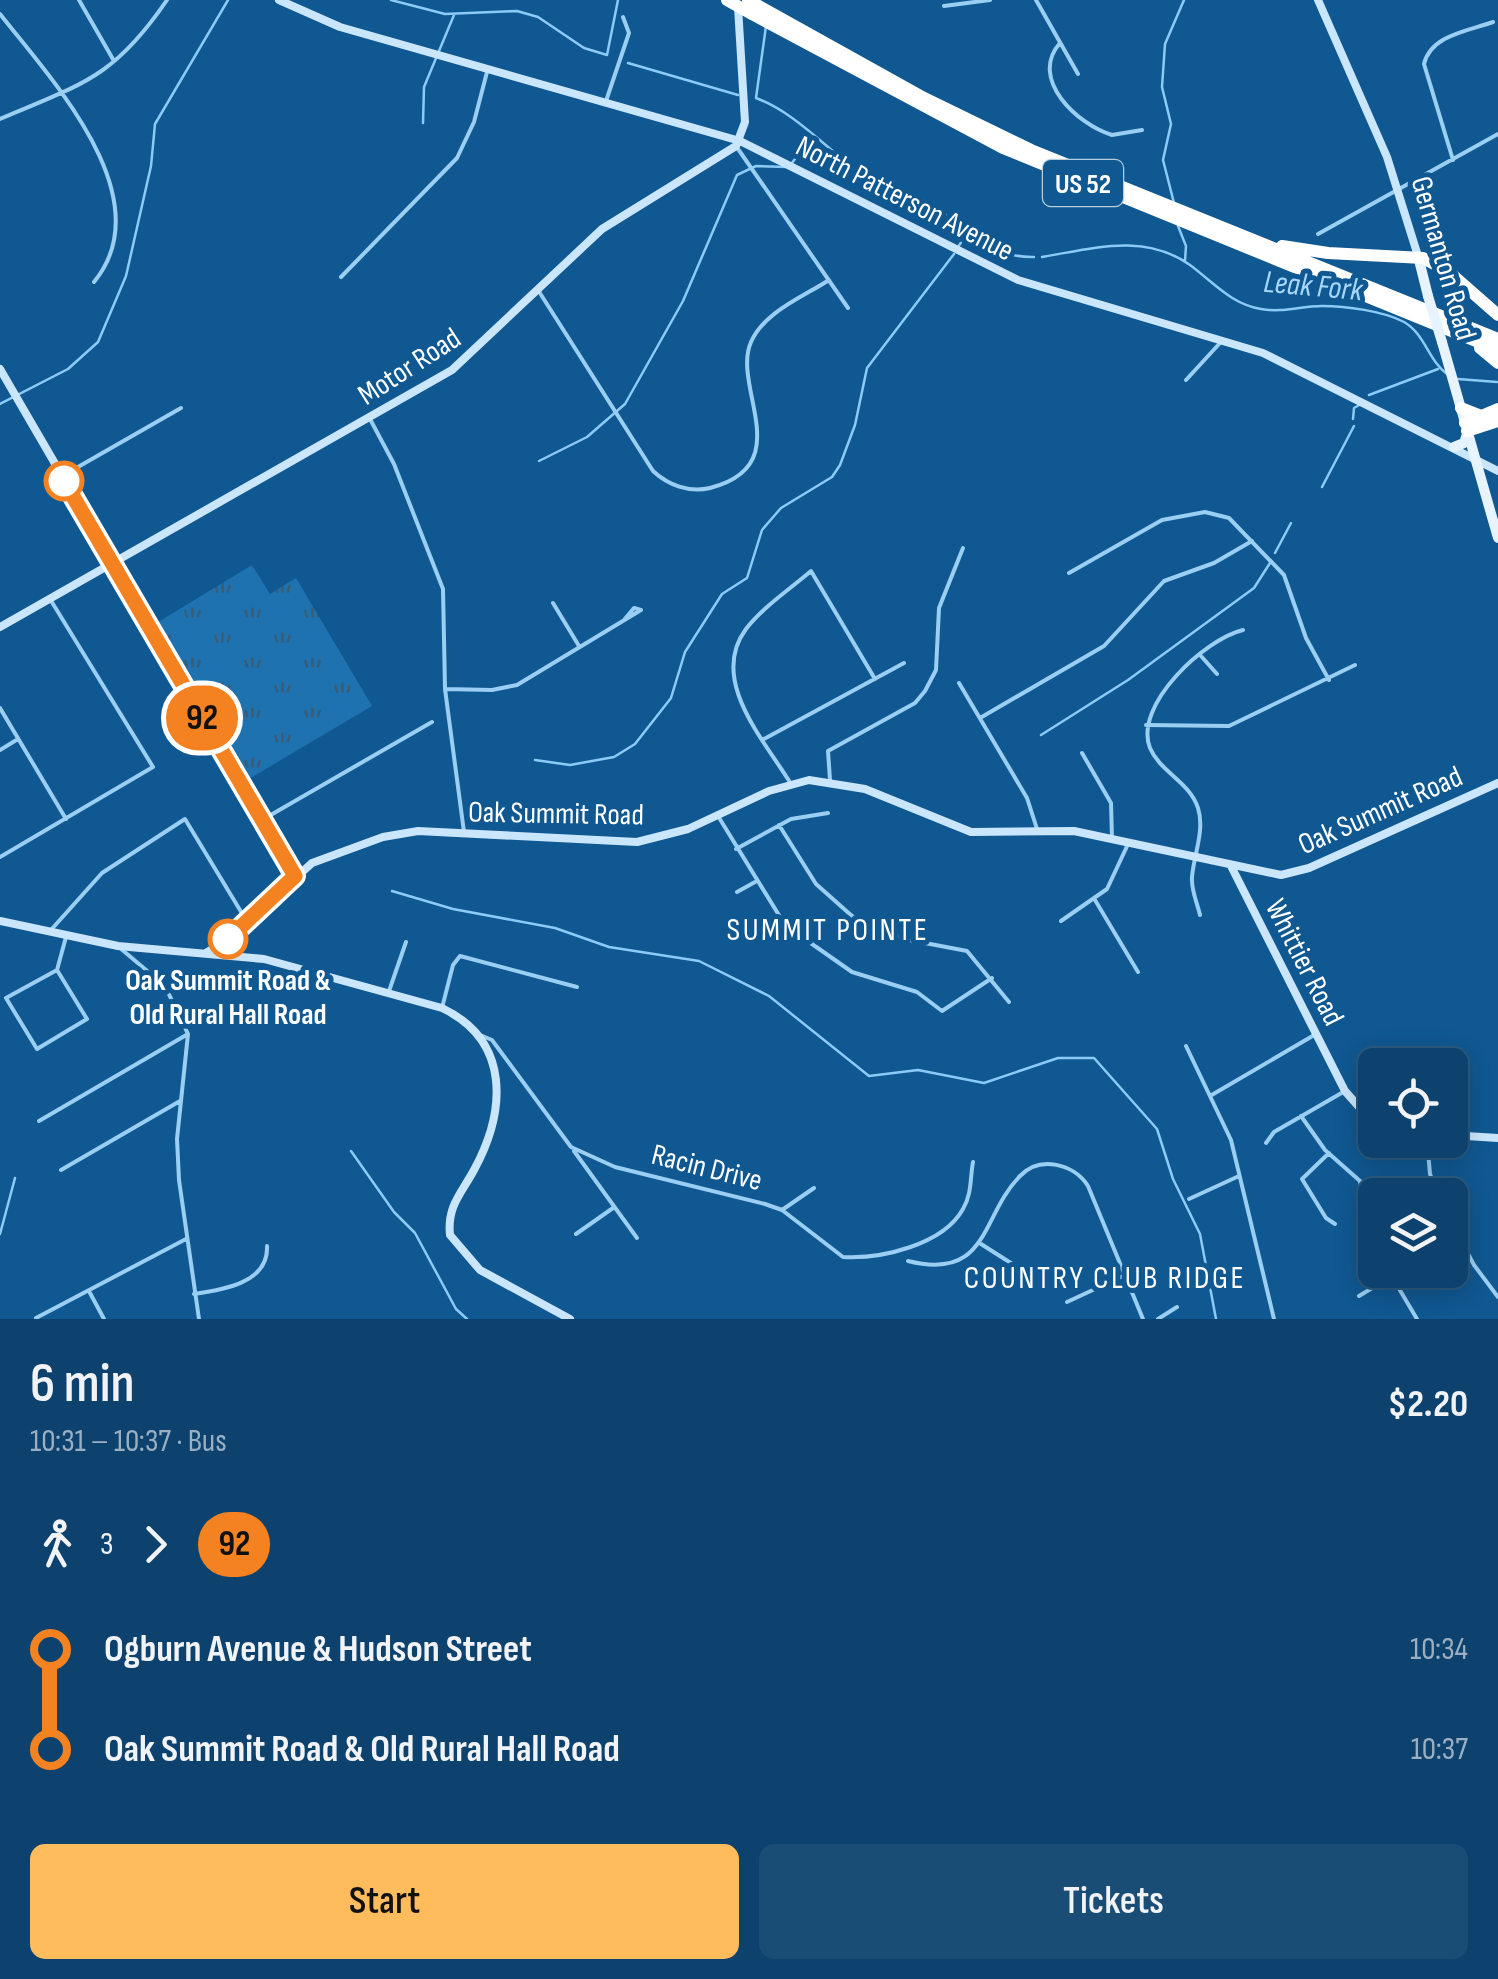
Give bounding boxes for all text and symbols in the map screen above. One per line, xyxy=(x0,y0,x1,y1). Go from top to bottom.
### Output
street label: North Patterson Avenue xyxy=(790,128,1020,269)
road number: US 52 xyxy=(1043,160,1123,206)
street label: Germanton Road xyxy=(1403,172,1484,344)
water label: Leak Fork xyxy=(1262,263,1365,310)
street label: Motor Road xyxy=(352,320,468,413)
unlabelled marker xyxy=(45,462,83,500)
line badge: 92 xyxy=(157,686,247,750)
text: 92 xyxy=(186,697,218,740)
street label: Oak Summit Road xyxy=(1293,759,1468,863)
street label: Oak Summit Road xyxy=(468,794,644,834)
street label: Whittier Road xyxy=(1257,893,1351,1032)
district label: SUMMIT POINTE xyxy=(727,911,929,950)
marker: Oak Summit Road & Old Rural Hall Road xyxy=(209,920,247,958)
place label: Oak Summit Road & Old Rural Hall Road xyxy=(125,963,331,1033)
map controls xyxy=(1358,1048,1468,1288)
button: locate xyxy=(1358,1048,1468,1158)
street label: Racin Drive xyxy=(648,1137,766,1199)
button: layers xyxy=(1358,1178,1468,1288)
district label: COUNTRY CLUB RIDGE xyxy=(964,1259,1246,1298)
text: 6 min xyxy=(30,1351,135,1418)
text: $2.20 xyxy=(1388,1382,1468,1427)
text: 10:31 – 10:37 · Bus xyxy=(30,1422,227,1461)
icon: walk xyxy=(30,1517,85,1572)
icon: forward xyxy=(128,1517,183,1572)
text: 92 xyxy=(218,1523,250,1566)
text: 3 xyxy=(100,1525,113,1564)
text: Ogburn Avenue & Hudson Street xyxy=(104,1627,532,1672)
text: 10:34 xyxy=(1410,1630,1468,1669)
text: Oak Summit Road & Old Rural Hall Road xyxy=(104,1727,620,1772)
text: 10:37 xyxy=(1411,1730,1468,1769)
button: Start xyxy=(30,1844,739,1959)
button: Tickets xyxy=(759,1844,1468,1959)

